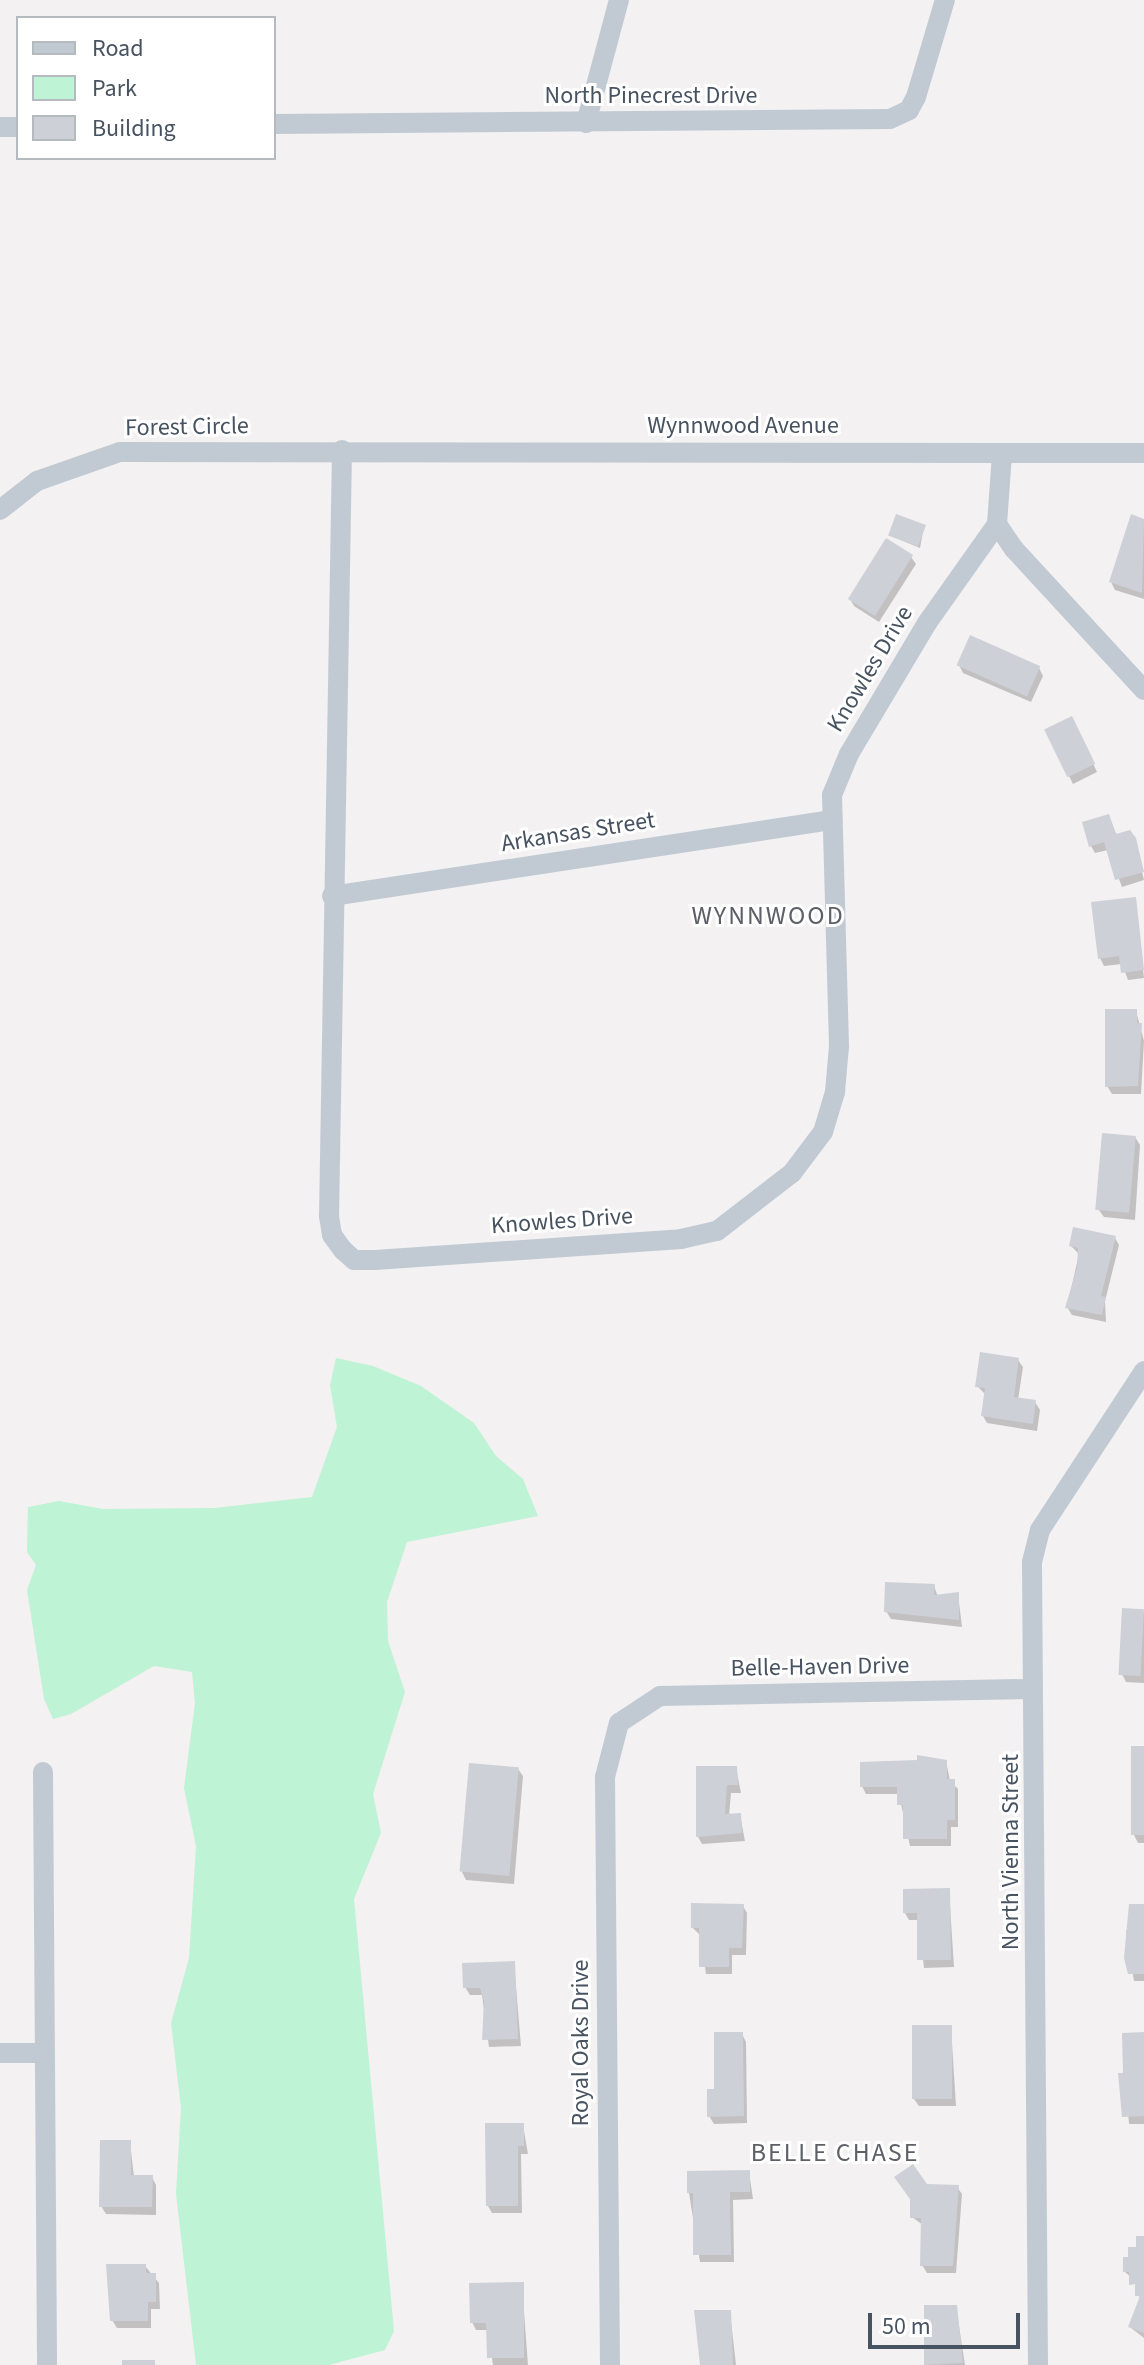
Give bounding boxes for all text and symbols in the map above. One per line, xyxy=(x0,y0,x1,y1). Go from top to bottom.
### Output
legend xyxy=(16,16,276,160)
text: Road xyxy=(92,31,144,66)
text: Park xyxy=(92,71,137,106)
street label: North Pinecrest Drive xyxy=(545,82,757,110)
text: Building xyxy=(92,111,176,146)
street label: Forest Circle xyxy=(125,412,249,442)
street label: Wynnwood Avenue xyxy=(647,412,839,440)
street label: Knowles Drive xyxy=(821,601,919,737)
street label: Arkansas Street xyxy=(499,806,657,858)
district label: WYNNWOOD xyxy=(691,900,845,932)
street label: Knowles Drive xyxy=(490,1202,634,1240)
street label: Belle-Haven Drive xyxy=(730,1651,910,1683)
street label: North Vienna Street xyxy=(997,1754,1025,1950)
street label: Royal Oaks Drive xyxy=(567,1960,595,2126)
district label: BELLE CHASE xyxy=(751,2137,919,2169)
scale bar xyxy=(872,2297,1024,2347)
text: 50 m xyxy=(882,2309,931,2344)

